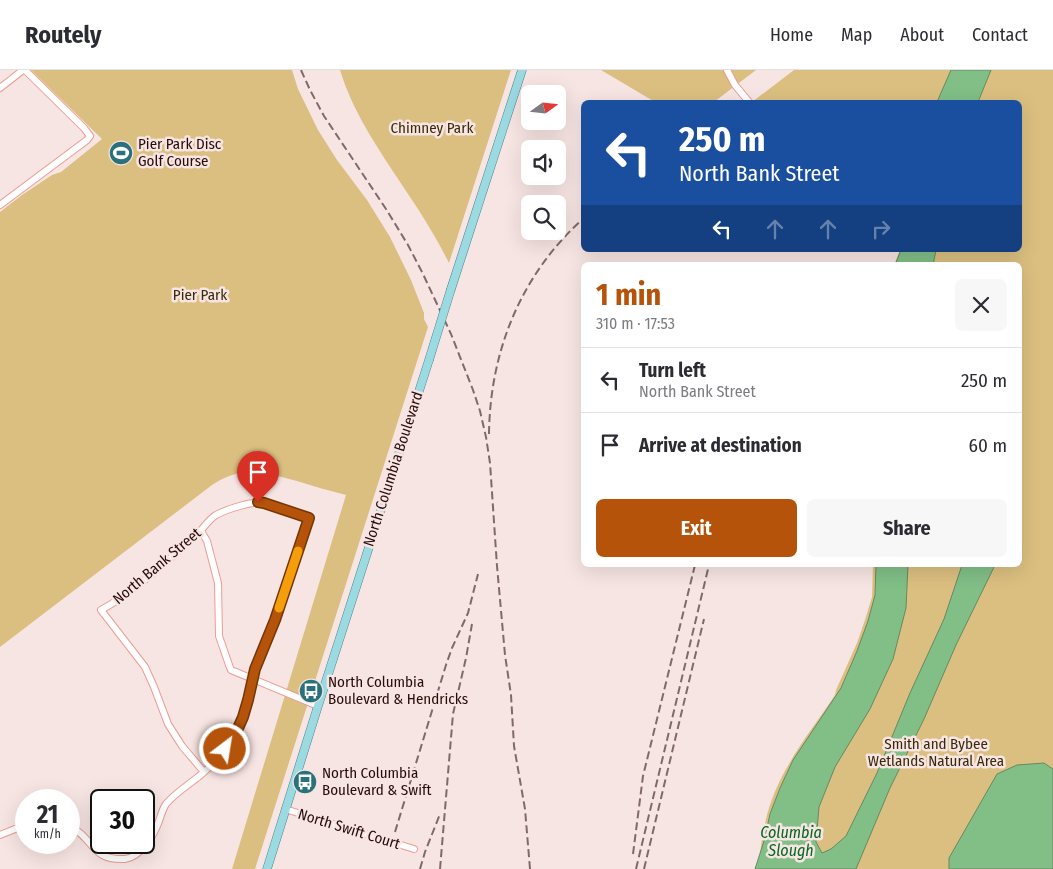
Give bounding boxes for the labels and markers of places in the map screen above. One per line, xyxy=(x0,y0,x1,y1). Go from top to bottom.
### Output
place label: Pier Park Disc Golf Course xyxy=(138,135,222,170)
sports icon: Pier Park Disc Golf Course xyxy=(108,140,134,166)
pin xyxy=(237,451,279,502)
place label: North Columbia Boulevard & Hendricks xyxy=(328,673,468,708)
bus stop icon: North Columbia Boulevard & Hendricks xyxy=(298,678,324,704)
place label: North Columbia Boulevard & Swift xyxy=(322,764,432,799)
bus stop icon: North Columbia Boulevard & Swift xyxy=(292,769,318,795)

